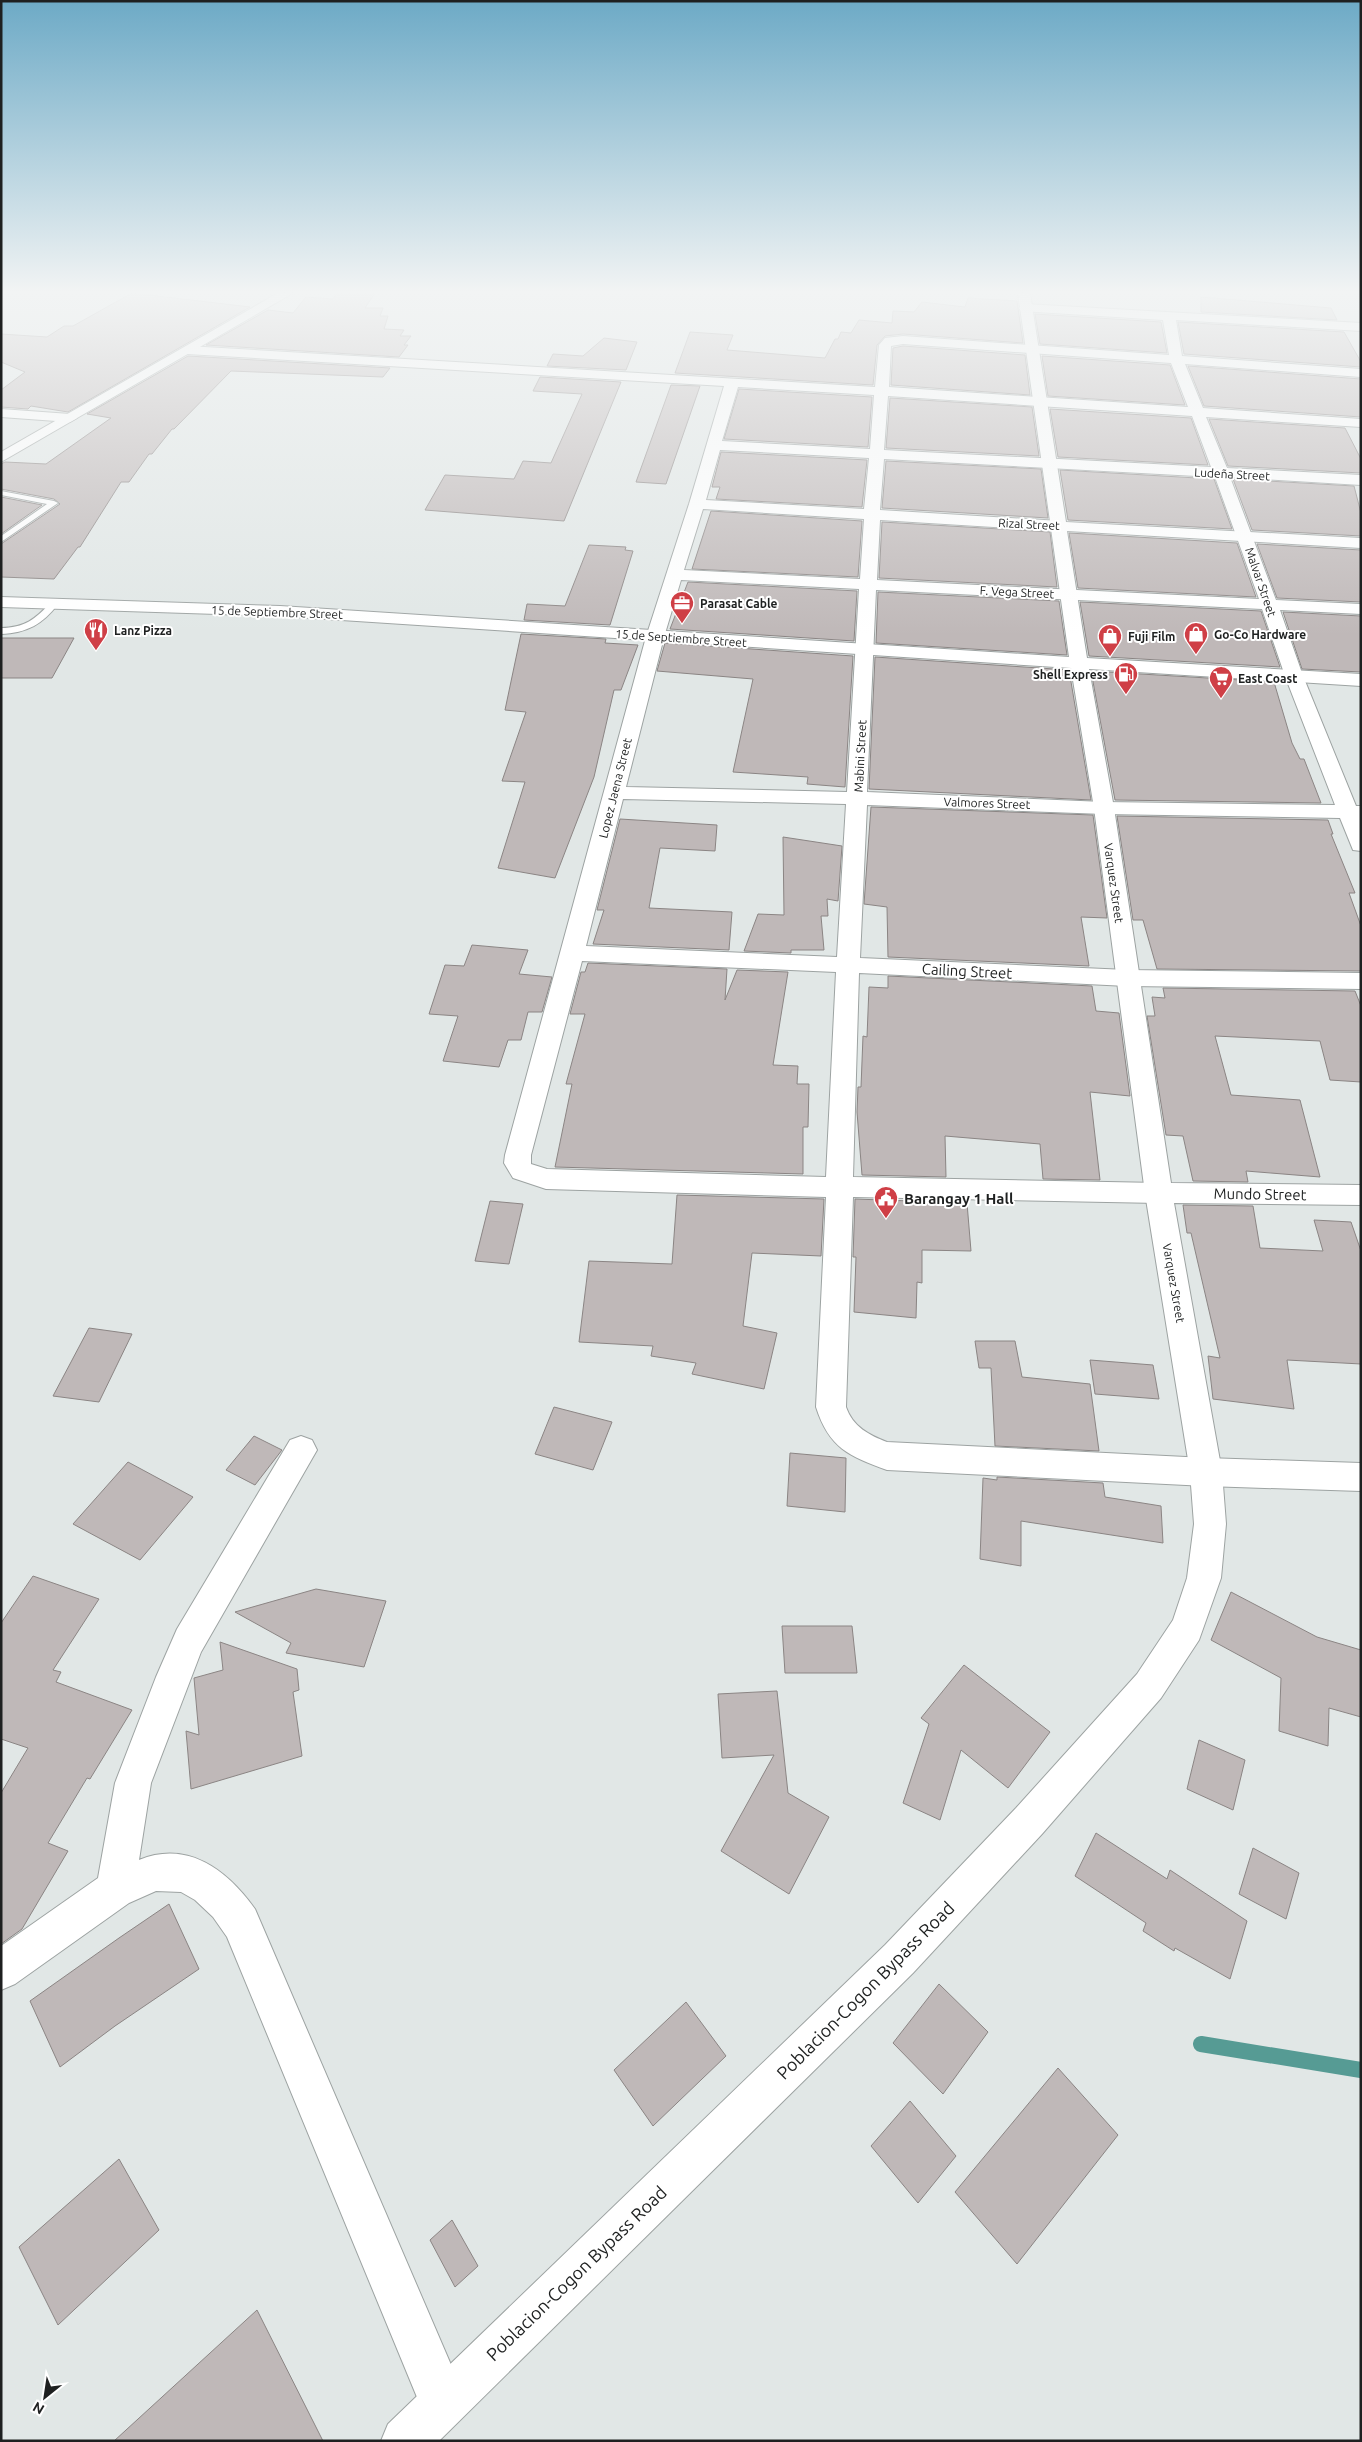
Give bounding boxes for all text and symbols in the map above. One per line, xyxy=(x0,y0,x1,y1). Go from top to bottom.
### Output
street label: Ludeña Street xyxy=(1194,466,1271,482)
street label: Rizal Street xyxy=(998,516,1060,532)
street label: Malvar Street xyxy=(1243,546,1279,619)
street label: F. Vega Street xyxy=(979,584,1055,600)
office icon: Parasat Cable xyxy=(669,590,695,624)
place label: Parasat Cable xyxy=(700,597,778,610)
street label: 15 de Septiembre Street xyxy=(211,603,343,621)
restaurant icon: Lanz Pizza xyxy=(83,617,109,651)
shop icon: Go-Co Hardware xyxy=(1183,621,1209,655)
shop icon: Fuji Film xyxy=(1097,623,1123,657)
place label: Lanz Pizza xyxy=(114,624,172,637)
street label: 15 de Septiembre Street xyxy=(615,627,747,649)
place label: Go-Co Hardware xyxy=(1214,628,1306,641)
place label: Fuji Film xyxy=(1128,630,1175,643)
fuel station icon: Shell Express xyxy=(1113,661,1139,695)
supermarket icon: East Coast xyxy=(1208,665,1234,699)
place label: Shell Express xyxy=(1033,668,1108,681)
place label: East Coast xyxy=(1238,672,1297,685)
street label: Mabini Street xyxy=(852,719,868,793)
street label: Lopez Jaena Street xyxy=(596,736,634,840)
street label: Valmores Street xyxy=(943,795,1031,811)
street label: Varquez Street xyxy=(1102,842,1126,924)
street label: Cailing Street xyxy=(921,960,1013,982)
public building icon: Barangay 1 Hall xyxy=(873,1185,899,1219)
street label: Mundo Street xyxy=(1213,1185,1307,1203)
place label: Barangay 1 Hall xyxy=(904,1190,1014,1207)
street label: Varquez Street xyxy=(1161,1242,1187,1324)
street label: Poblacion-Cogon Bypass Road xyxy=(772,1897,958,2083)
street label: Poblacion-Cogon Bypass Road xyxy=(482,2182,670,2364)
north arrow xyxy=(20,2372,70,2422)
text: N xyxy=(30,2399,47,2418)

